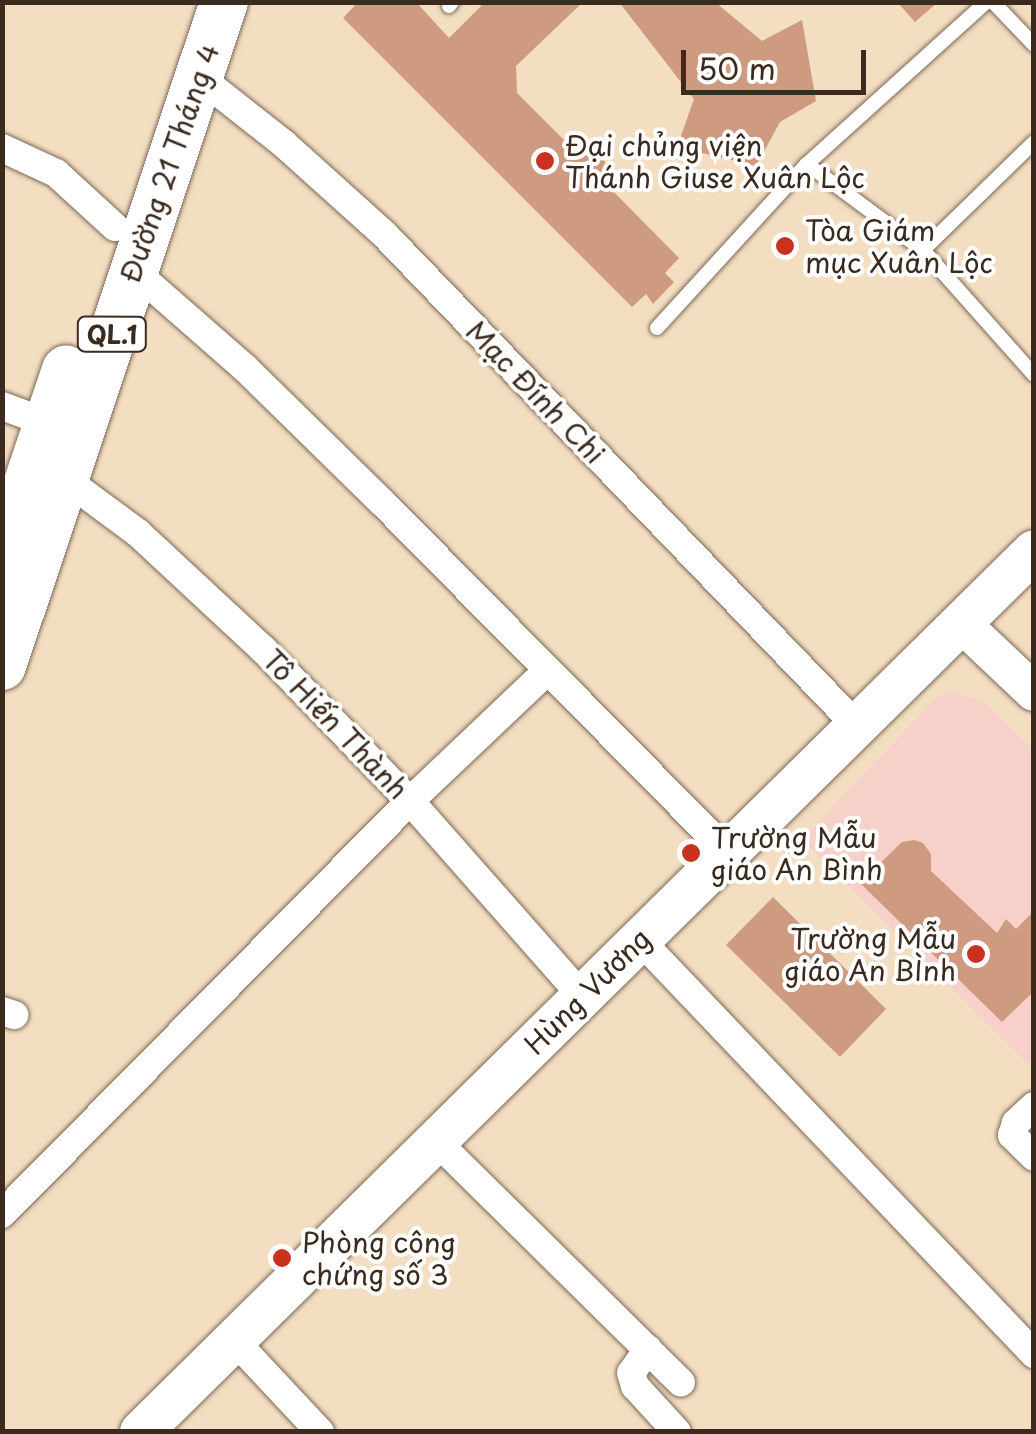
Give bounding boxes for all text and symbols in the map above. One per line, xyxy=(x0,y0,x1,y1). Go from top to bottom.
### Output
scale bar xyxy=(686,30,871,92)
street label: Đường 21 Tháng 4 xyxy=(112,38,226,288)
text: 50 m xyxy=(698,45,776,90)
place label: Đại chủng viện Thánh Giuse Xuân Lộc xyxy=(565,128,867,194)
marker: Đại chủng viện Thánh Giuse Xuân Lộc xyxy=(534,150,556,172)
place label: Tòa Giám mục Xuân Lộc xyxy=(805,213,990,279)
marker: Tòa Giám mục Xuân Lộc xyxy=(774,235,796,257)
road number: QL.1 xyxy=(74,314,150,354)
street label: Mạc Đĩnh Chi xyxy=(460,314,612,470)
street label: Tô Hiến Thành xyxy=(256,642,416,806)
place label: Trường Mẫu giáo An Bình xyxy=(711,820,886,886)
marker: Trường Mẫu giáo An Bình xyxy=(680,842,702,864)
street label: Hùng Vương xyxy=(517,921,657,1061)
place label: Trường Mẫu giáo An BÌnh xyxy=(783,921,956,987)
marker: Trường Mẫu giáo An BÌnh xyxy=(965,943,987,965)
place label: Phòng công chứng số 3 xyxy=(302,1225,456,1291)
marker: Phòng công chứng số 3 xyxy=(271,1247,293,1269)

